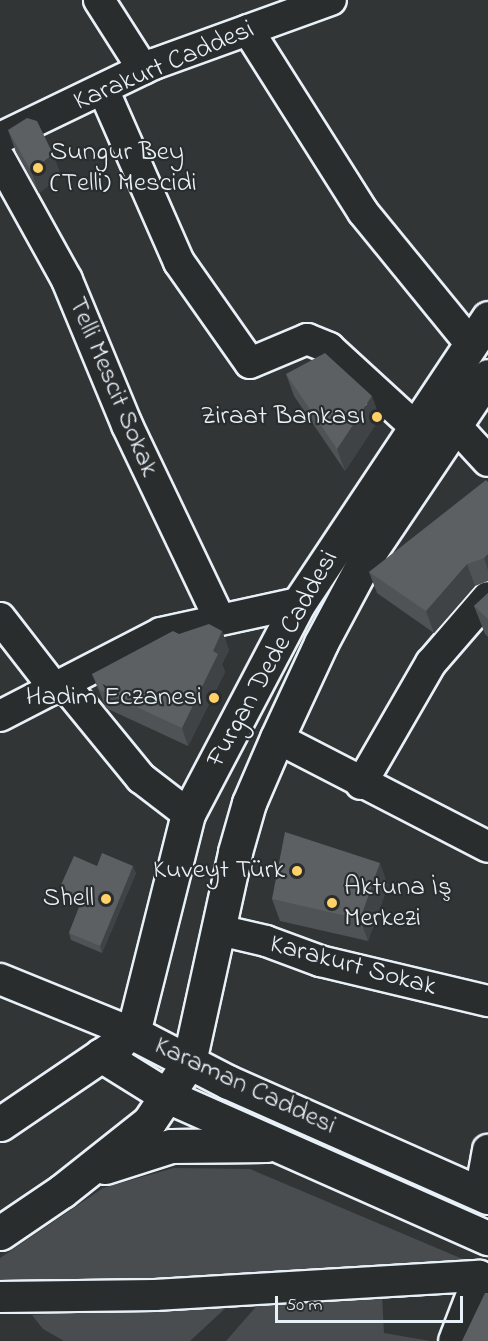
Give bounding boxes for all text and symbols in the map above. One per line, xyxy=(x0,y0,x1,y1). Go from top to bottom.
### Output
street label: Karakurt Caddesi xyxy=(69,13,259,119)
place label: Sungur Bey (Telli) Mescidi xyxy=(50,136,197,199)
marker: Sungur Bey (Telli) Mescidi xyxy=(31,161,45,175)
street label: Telli Mescit Sokak xyxy=(61,292,165,482)
place label: Ziraat Bankası xyxy=(200,401,365,433)
marker: Ziraat Bankası xyxy=(370,410,384,424)
street label: Furgan Dede Caddesi xyxy=(200,545,346,773)
place label: Hadim Eczanesi xyxy=(26,682,202,714)
marker: Hadim Eczanesi xyxy=(207,691,221,705)
place label: Kuveyt Türk xyxy=(153,855,285,887)
marker: Kuveyt Türk xyxy=(290,864,304,878)
place label: Aktuna İş Merkezi xyxy=(344,871,452,934)
place label: Shell xyxy=(43,883,94,915)
marker: Shell xyxy=(99,892,113,906)
marker: Aktuna İş Merkezi xyxy=(325,896,339,910)
street label: Karakurt Sokak xyxy=(266,928,440,1004)
street label: Karaman Caddesi xyxy=(149,1030,341,1142)
scale bar xyxy=(278,1284,466,1322)
text: 50 m xyxy=(286,1293,323,1319)

